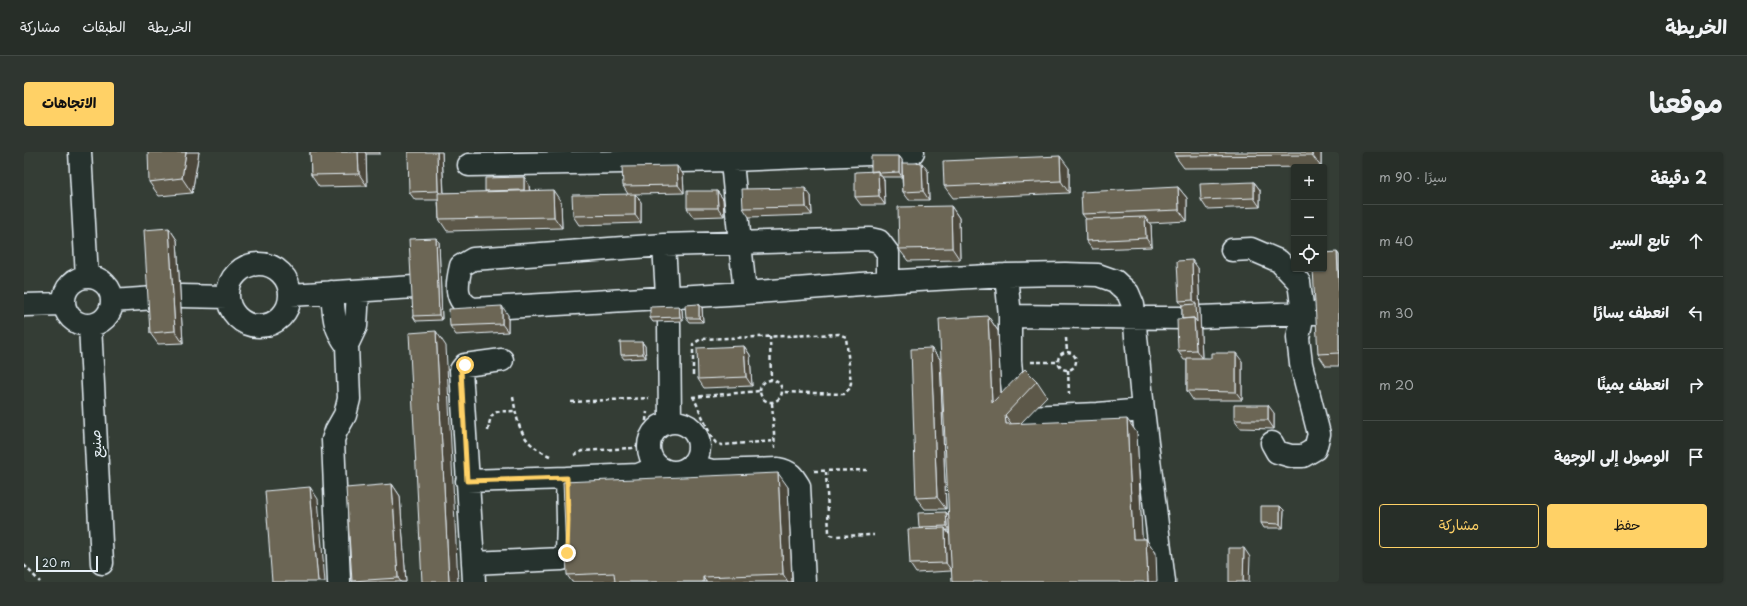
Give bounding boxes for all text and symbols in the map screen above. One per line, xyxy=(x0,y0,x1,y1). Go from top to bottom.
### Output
text: الخريطة xyxy=(1665,12,1727,40)
text: مشاركة xyxy=(20,16,60,37)
text: الطبقات xyxy=(82,16,126,37)
text: الخريطة xyxy=(148,16,191,37)
text: موقعنا xyxy=(1649,80,1723,123)
button: الاتجاهات xyxy=(24,82,114,126)
map controls xyxy=(1291,164,1327,272)
button: + xyxy=(1291,164,1327,200)
text: 2 دقيقة xyxy=(1650,164,1707,190)
text: سيرًا · 90 m xyxy=(1379,167,1447,186)
button: − xyxy=(1291,200,1327,236)
text: تابع السير xyxy=(1611,228,1669,251)
icon: ahead xyxy=(1685,230,1707,252)
text: 40 m xyxy=(1379,231,1413,250)
button: locate xyxy=(1291,236,1327,272)
text: انعطف يسارًا xyxy=(1593,300,1669,323)
icon: left xyxy=(1685,302,1707,324)
text: 30 m xyxy=(1379,303,1413,322)
route start xyxy=(456,356,474,374)
text: انعطف يمينًا xyxy=(1597,372,1669,395)
icon: right xyxy=(1685,374,1707,396)
text: 20 m xyxy=(1379,375,1414,394)
street label: صنيع xyxy=(84,429,108,459)
text: الوصول إلى الوجهة xyxy=(1554,444,1669,467)
icon: arrive xyxy=(1685,446,1707,468)
button: مشاركة xyxy=(1379,504,1539,548)
button: حفظ xyxy=(1547,504,1707,548)
route end xyxy=(558,544,576,562)
scale bar xyxy=(36,554,98,573)
text: 20 m xyxy=(42,554,70,571)

